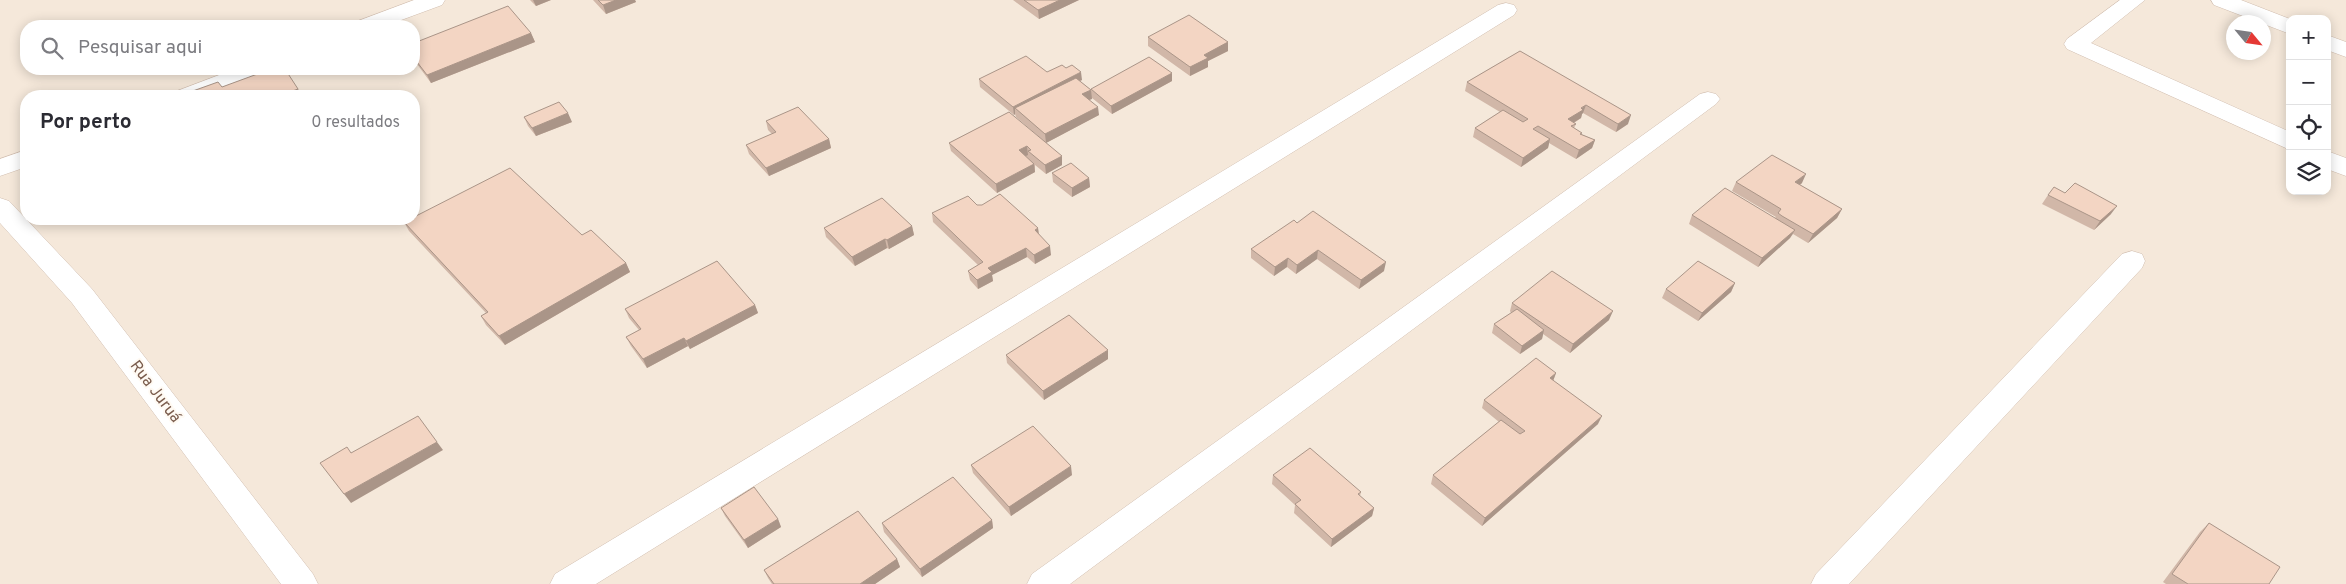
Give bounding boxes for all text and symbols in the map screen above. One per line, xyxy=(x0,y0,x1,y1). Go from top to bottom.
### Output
north arrow xyxy=(2226,15,2271,60)
map controls xyxy=(2286,15,2331,195)
button: + xyxy=(2286,15,2331,60)
search box xyxy=(20,20,420,75)
icon: search xyxy=(38,34,66,62)
text: Pesquisar aqui xyxy=(78,36,202,60)
button: − xyxy=(2286,60,2331,105)
button: locate xyxy=(2286,105,2331,150)
text: Por perto xyxy=(40,109,132,136)
text: 0 resultados xyxy=(311,113,400,133)
button: layers xyxy=(2286,150,2331,195)
street label: Rua Juruá xyxy=(125,357,185,427)

